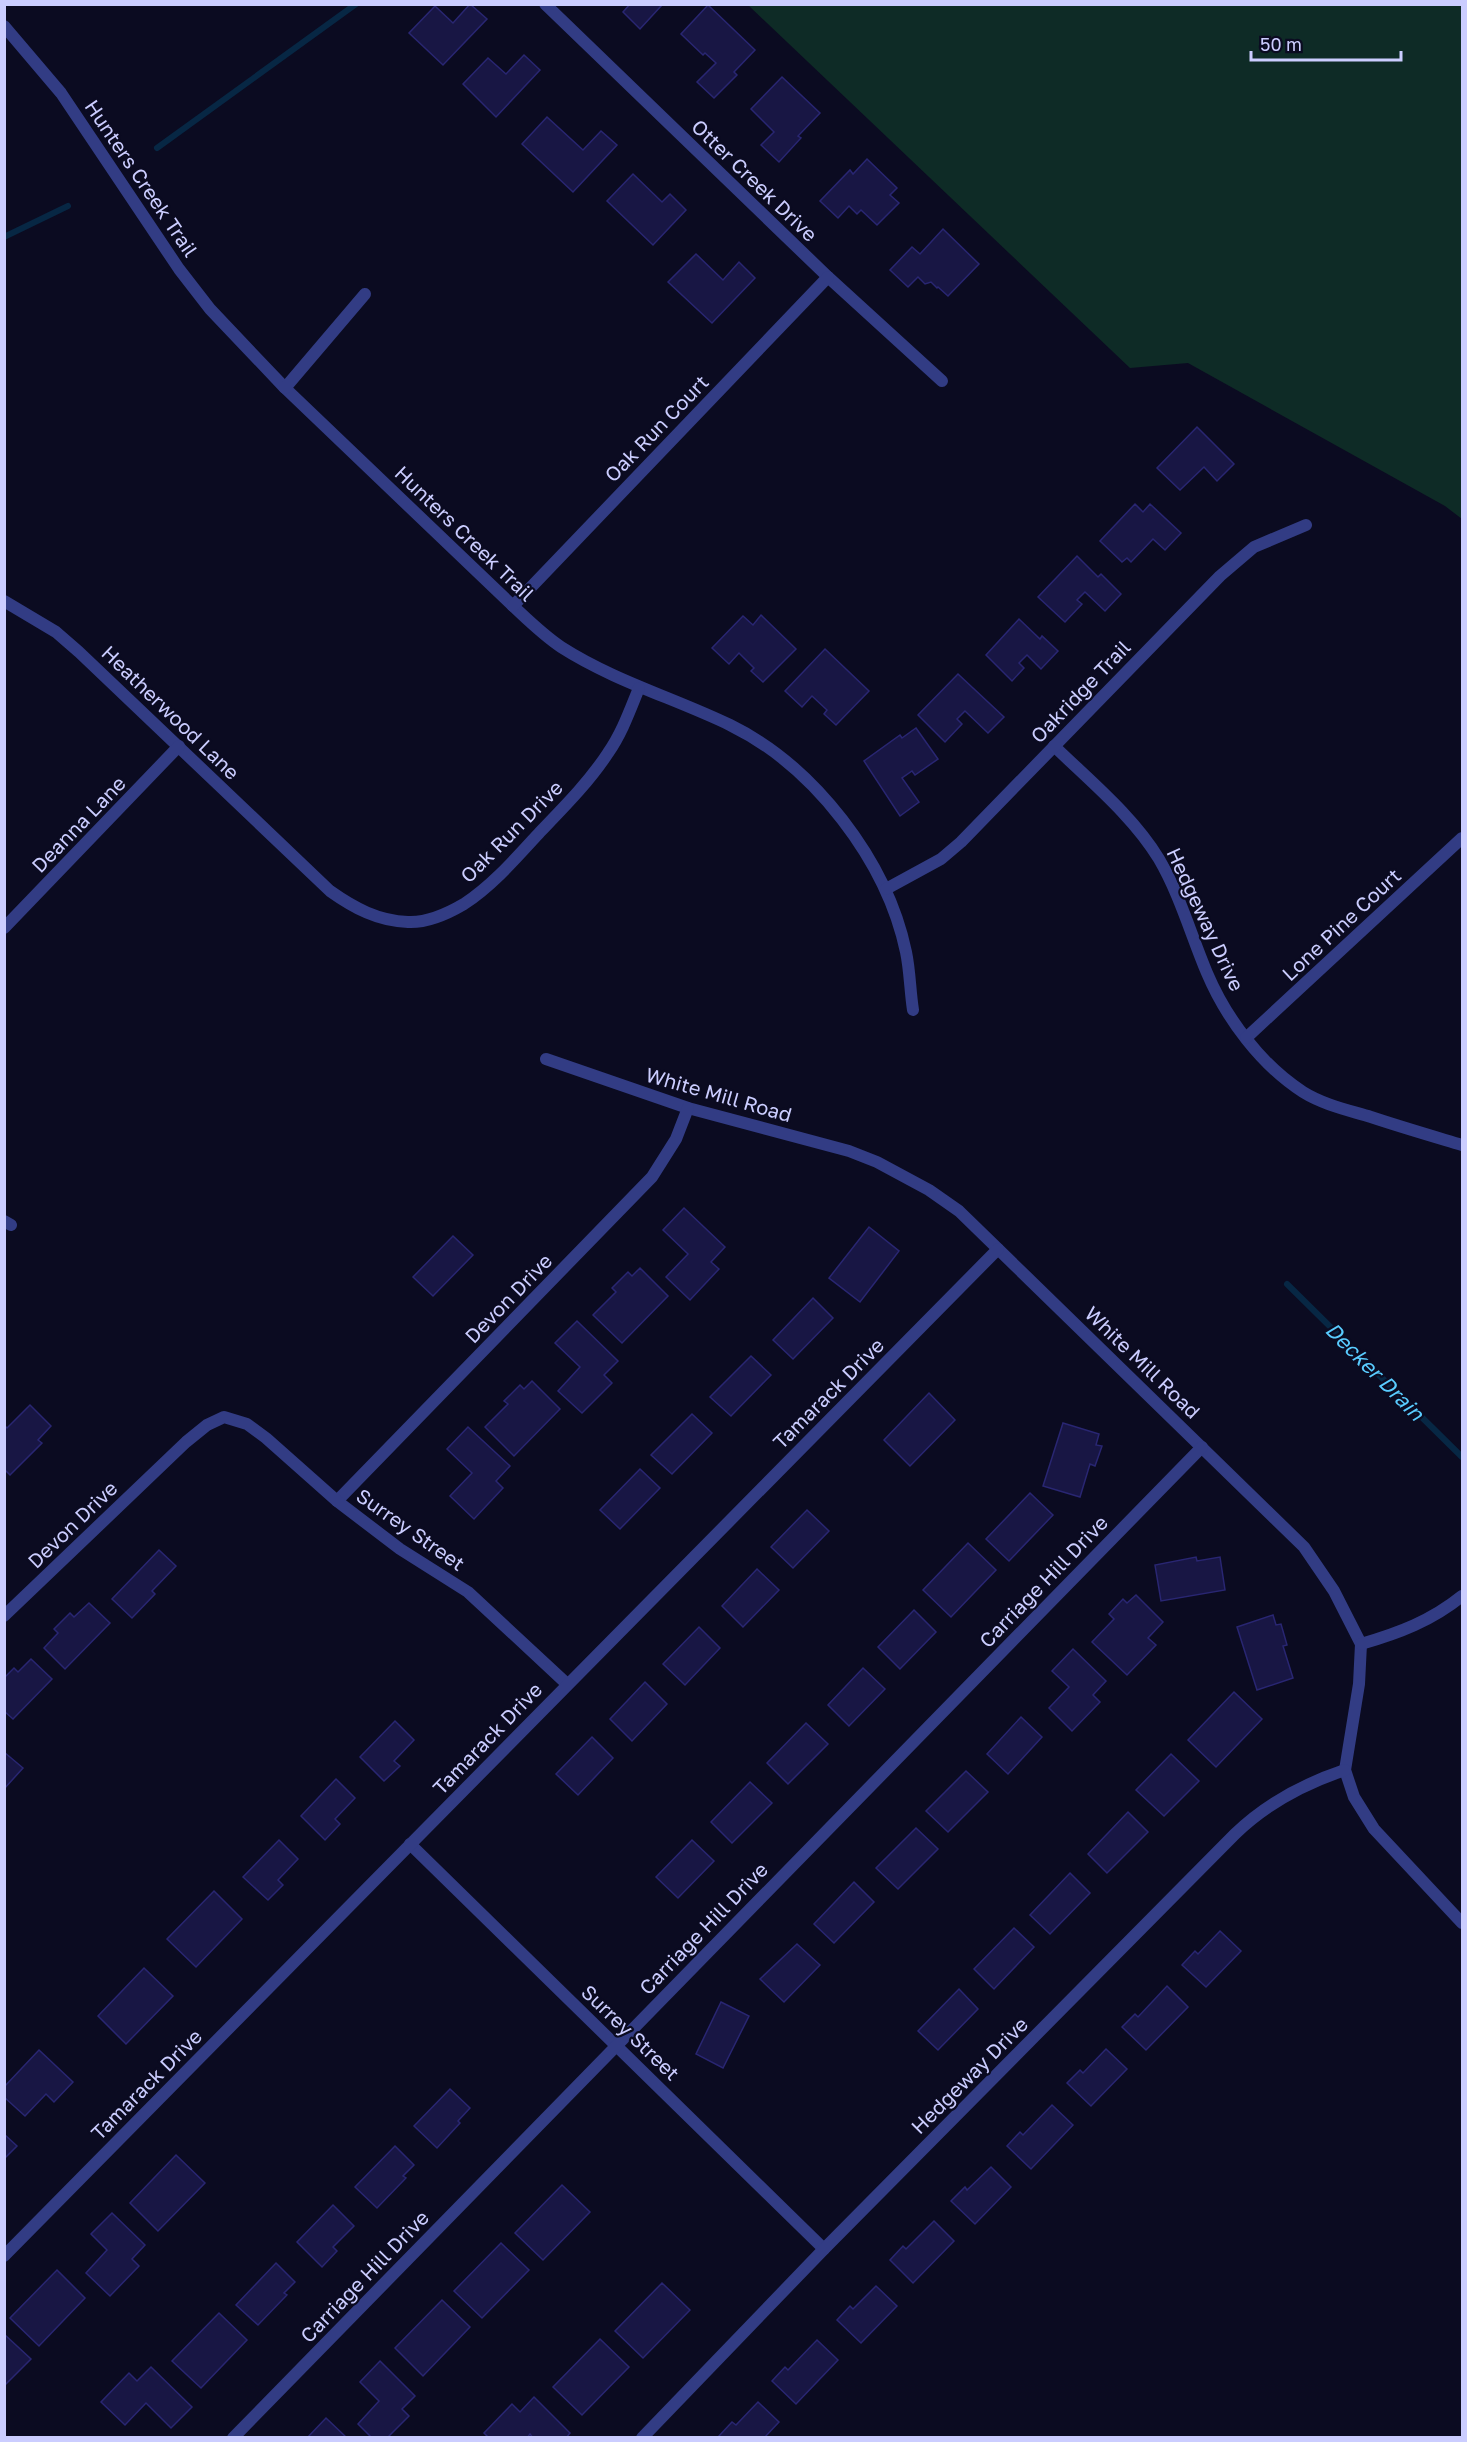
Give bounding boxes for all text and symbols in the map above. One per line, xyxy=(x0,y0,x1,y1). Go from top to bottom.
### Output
scale bar xyxy=(1251,24,1401,62)
text: 50 m xyxy=(1260,33,1302,55)
street label: Hunters Creek Trail xyxy=(81,95,203,261)
street label: Otter Creek Drive xyxy=(687,114,823,246)
street label: Oak Run Court xyxy=(599,370,713,486)
street label: Hunters Creek Trail xyxy=(390,460,540,606)
street label: Oakridge Trail xyxy=(1025,635,1135,747)
street label: Heatherwood Lane xyxy=(97,640,245,784)
street label: Deanna Lane xyxy=(26,771,130,877)
street label: Oak Run Drive xyxy=(455,775,567,887)
street label: Hedgeway Drive xyxy=(1162,844,1250,994)
street label: Lone Pine Court xyxy=(1277,863,1405,985)
street label: White Mill Road xyxy=(643,1062,795,1126)
street label: Devon Drive xyxy=(459,1248,557,1348)
street label: White Mill Road xyxy=(1080,1301,1206,1423)
water label: Decker Drain xyxy=(1320,1316,1430,1426)
street label: Tamarack Drive xyxy=(768,1333,888,1453)
street label: Devon Drive xyxy=(22,1475,122,1573)
street label: Surrey Street xyxy=(352,1483,470,1575)
street label: Carriage Hill Drive xyxy=(974,1510,1112,1652)
street label: Tamarack Drive xyxy=(427,1677,547,1799)
street label: Carriage Hill Drive xyxy=(634,1857,772,1999)
street label: Surrey Street xyxy=(577,1979,685,2085)
street label: Hedgeway Drive xyxy=(906,2012,1032,2138)
street label: Tamarack Drive xyxy=(86,2024,206,2144)
street label: Carriage Hill Drive xyxy=(295,2205,433,2347)

